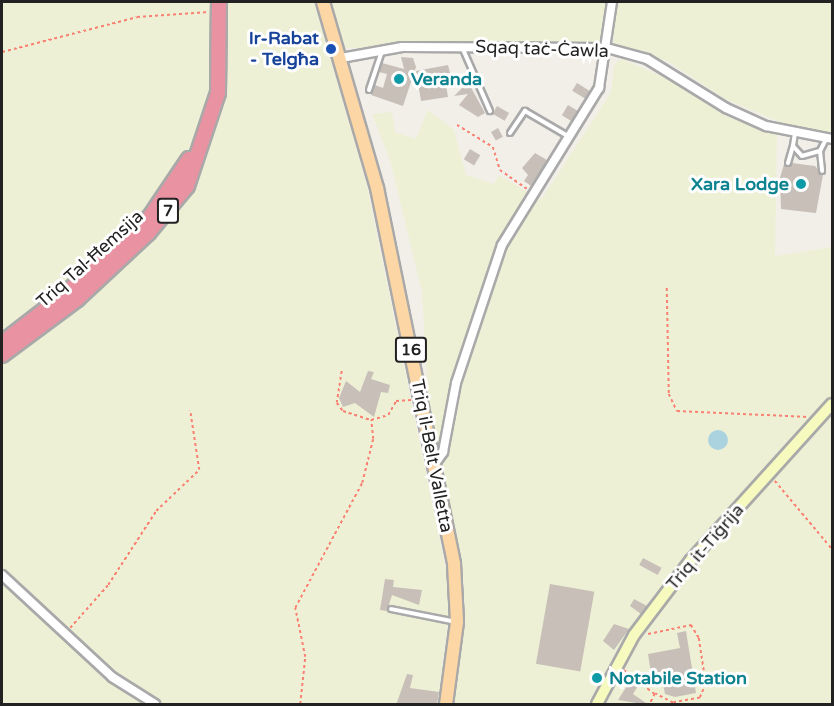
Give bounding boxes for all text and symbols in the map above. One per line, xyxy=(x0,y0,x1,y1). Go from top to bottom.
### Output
place label: Ir-Rabat - Telgħa xyxy=(249,28,319,70)
street label: Sqaq taċ-Ċawla xyxy=(475,36,609,62)
marker: Ir-Rabat - Telgħa xyxy=(324,42,338,56)
place label: Veranda xyxy=(411,68,482,90)
marker: Veranda xyxy=(392,72,406,86)
place label: Xara Lodge xyxy=(691,173,789,195)
marker: Xara Lodge xyxy=(794,177,808,191)
road number: 7 xyxy=(156,198,180,224)
street label: Triq Tal-Ħemsija xyxy=(32,206,148,312)
road number: 16 xyxy=(394,337,428,363)
street label: Triq il-Belt Valletta xyxy=(407,377,457,535)
street label: Triq it-Tiġrija xyxy=(662,499,748,595)
place label: Notabile Station xyxy=(609,667,747,689)
marker: Notabile Station xyxy=(590,671,604,685)

